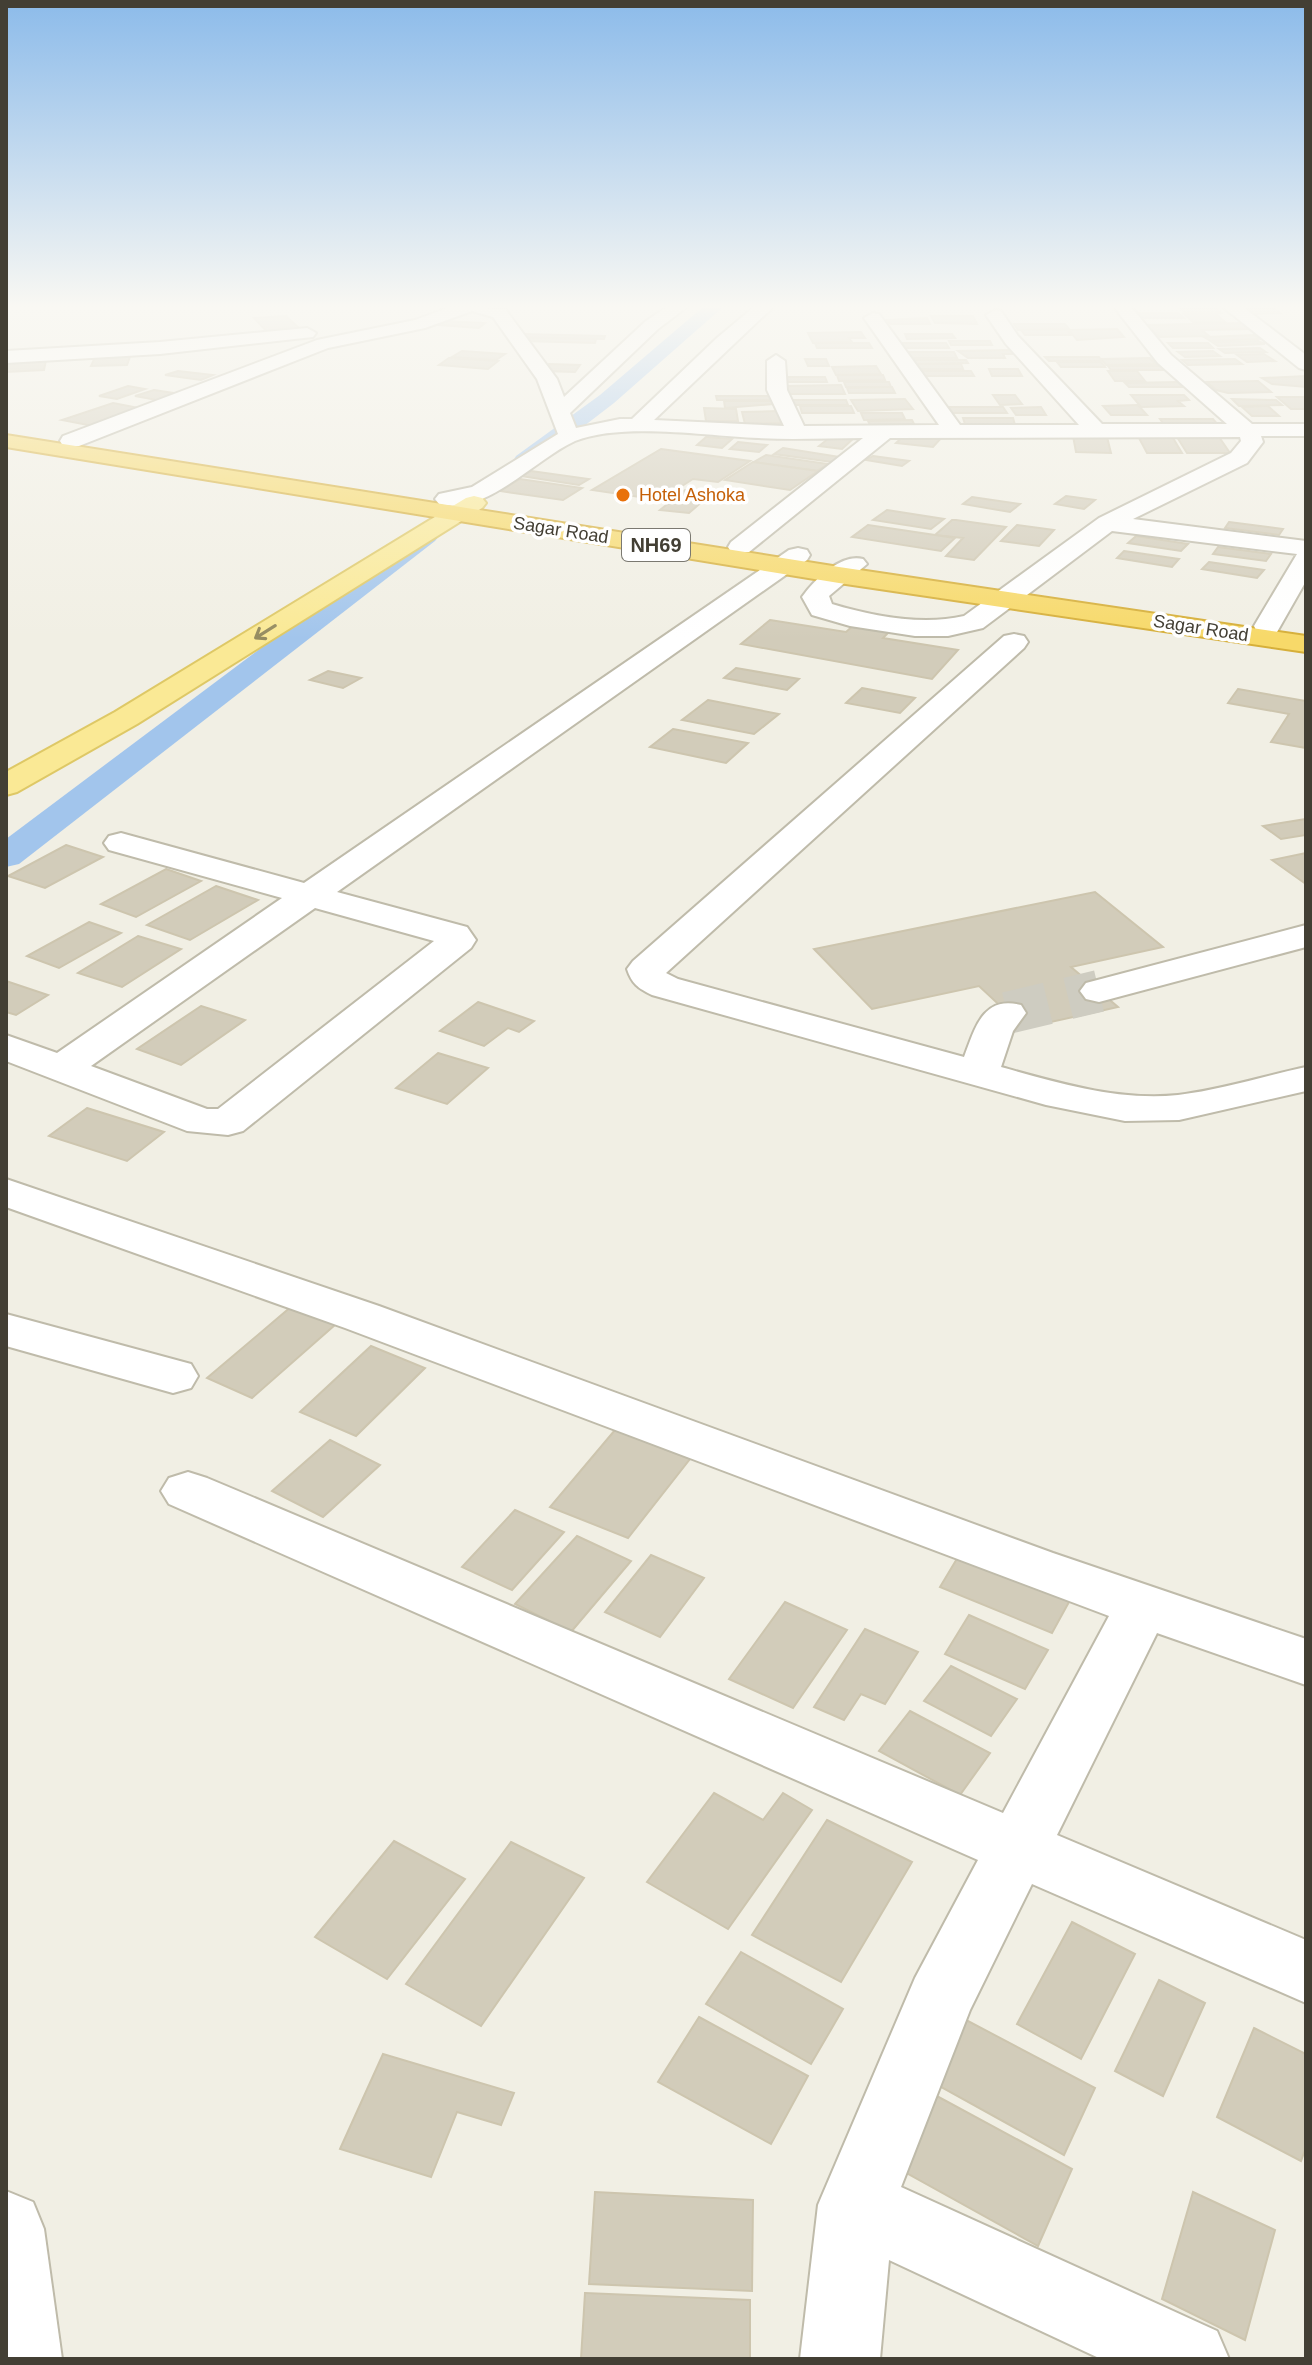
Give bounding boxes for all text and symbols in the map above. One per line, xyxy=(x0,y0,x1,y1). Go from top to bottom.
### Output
place label: Hotel Ashoka xyxy=(639,485,746,505)
marker: Hotel Ashoka xyxy=(614,486,632,504)
street label: Sagar Road xyxy=(512,513,610,547)
road number: NH69 xyxy=(622,529,690,561)
street label: Sagar Road xyxy=(1152,611,1250,645)
one-way arrow xyxy=(254,625,277,641)

